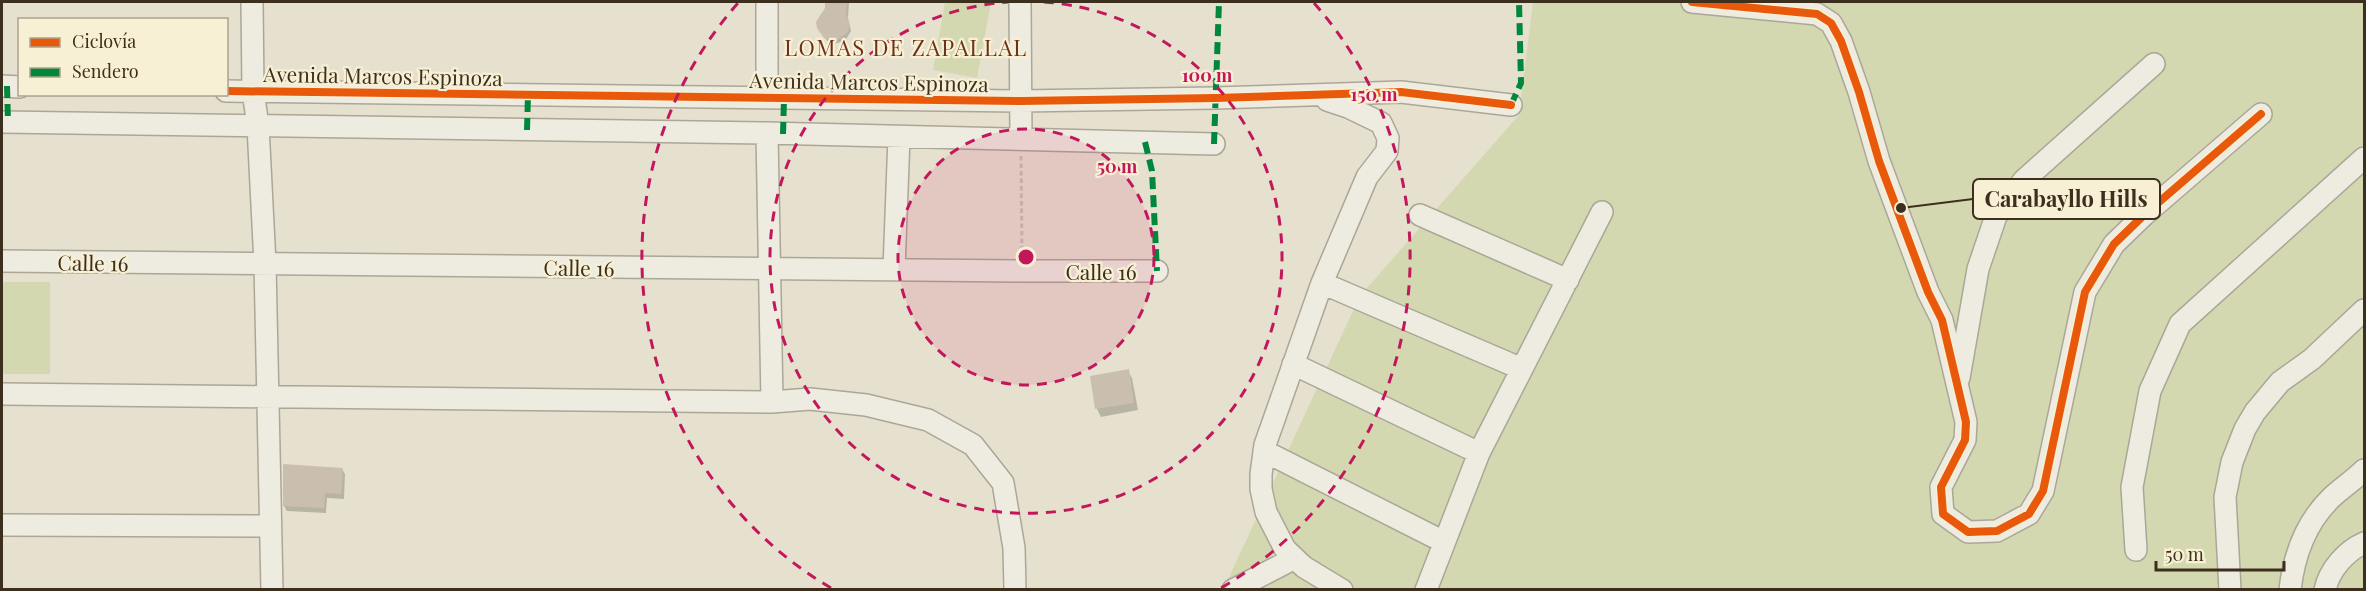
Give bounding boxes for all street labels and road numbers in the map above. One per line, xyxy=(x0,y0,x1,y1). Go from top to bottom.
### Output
street label: Avenida Marcos Espinoza xyxy=(262,59,503,91)
street label: Avenida Marcos Espinoza xyxy=(748,65,989,97)
street label: Calle 16 xyxy=(57,247,129,277)
street label: Calle 16 xyxy=(543,252,615,282)
street label: Calle 16 xyxy=(1065,257,1137,285)

